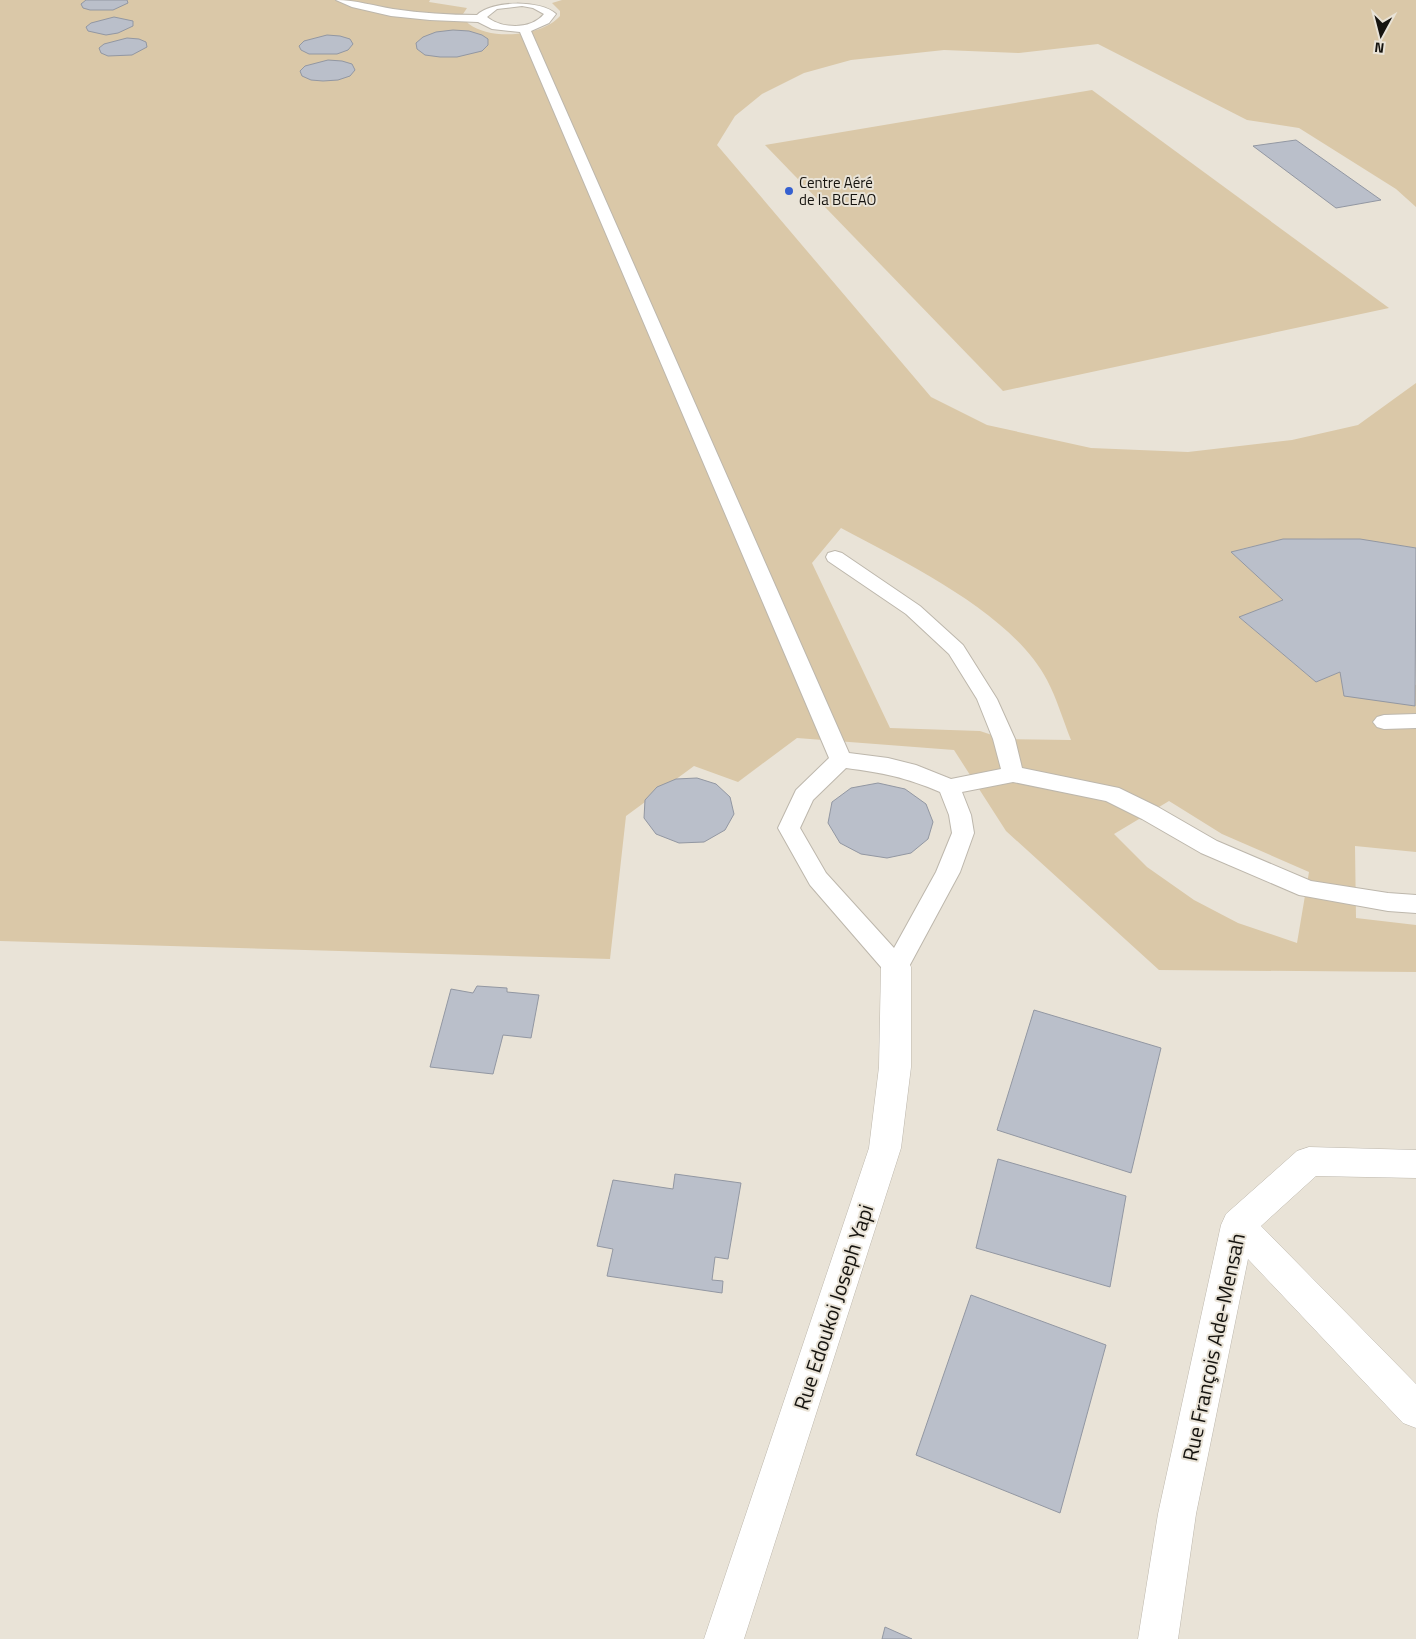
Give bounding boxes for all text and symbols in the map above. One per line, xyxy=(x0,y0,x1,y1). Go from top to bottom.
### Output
north arrow xyxy=(1356,10,1406,60)
text: N xyxy=(1373,37,1385,59)
place label: Centre Aéré de la BCEAO xyxy=(799,171,877,211)
marker: Centre Aéré de la BCEAO xyxy=(783,185,795,197)
street label: Rue Edoukoi Joseph Yapi xyxy=(785,1200,881,1414)
street label: Rue François Ade-Mensah xyxy=(1173,1230,1253,1464)

